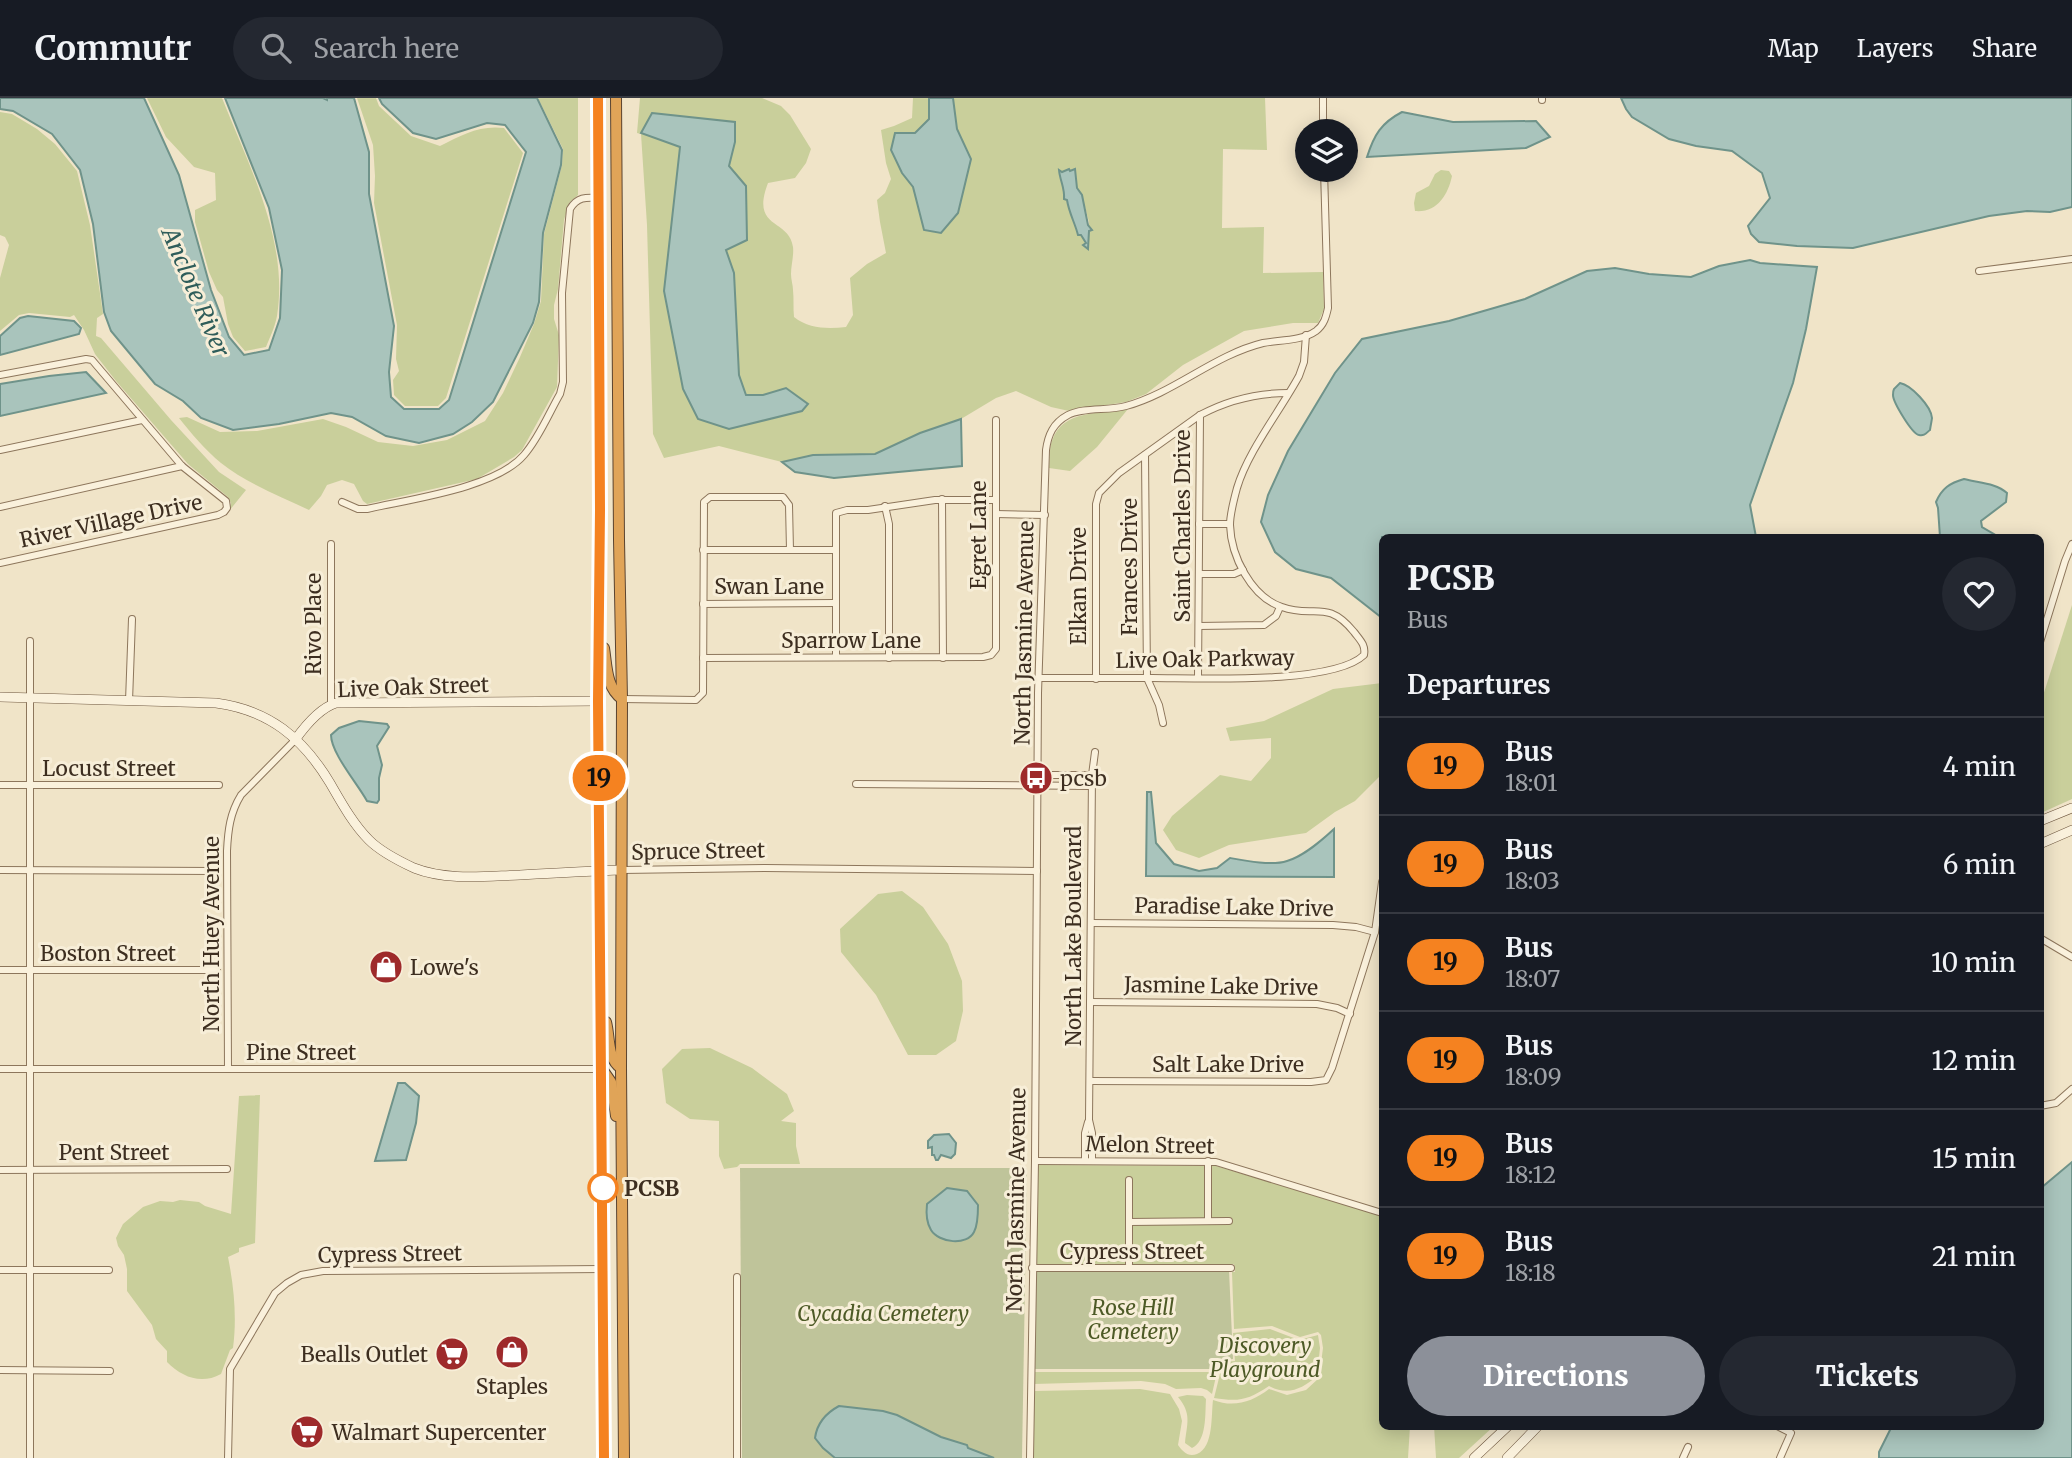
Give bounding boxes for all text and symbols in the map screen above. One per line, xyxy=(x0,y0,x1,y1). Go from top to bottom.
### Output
search box xyxy=(233,17,723,80)
text: Commutr xyxy=(35,28,191,69)
icon: search xyxy=(257,29,295,67)
text: Search here xyxy=(313,32,459,65)
text: Map xyxy=(1768,33,1819,64)
text: Layers xyxy=(1857,33,1933,64)
text: Share xyxy=(1971,33,2037,64)
map controls xyxy=(1295,119,1358,182)
button: layers xyxy=(1295,119,1358,182)
water label: Anclote River xyxy=(155,221,236,362)
street label: Saint Charles Drive xyxy=(1169,430,1196,622)
street label: Egret Lane xyxy=(965,480,992,589)
street label: River Village Drive xyxy=(17,488,205,554)
street label: Frances Drive xyxy=(1116,498,1143,636)
street label: North Jasmine Avenue xyxy=(1009,520,1039,745)
street label: Elkan Drive xyxy=(1065,527,1092,645)
button: heart xyxy=(1942,557,2016,631)
text: PCSB xyxy=(1407,558,1495,599)
street label: Rivo Place xyxy=(300,573,327,675)
street label: Swan Lane xyxy=(714,573,824,600)
text: Bus xyxy=(1407,605,1448,634)
street label: Sparrow Lane xyxy=(781,627,921,654)
street label: Live Oak Parkway xyxy=(1115,644,1296,674)
text: Departures xyxy=(1407,668,1551,701)
street label: Live Oak Street xyxy=(337,671,489,703)
text: Bus xyxy=(1505,735,1553,768)
text: 19 xyxy=(1433,750,1458,781)
text: 4 min xyxy=(1942,750,2016,783)
street label: Locust Street xyxy=(42,755,176,782)
line badge: 19 xyxy=(568,755,630,801)
bus stop icon: pcsb xyxy=(1017,759,1055,797)
text: 19 xyxy=(587,762,611,793)
place label: pcsb xyxy=(1060,765,1107,792)
text: 18:01 xyxy=(1505,768,1557,797)
street label: North Lake Boulevard xyxy=(1060,825,1087,1046)
text: Bus xyxy=(1505,833,1553,866)
street label: North Huey Avenue xyxy=(198,836,225,1032)
street label: Spruce Street xyxy=(631,836,765,866)
text: 19 xyxy=(1433,848,1458,879)
text: 6 min xyxy=(1943,848,2016,881)
text: 18:03 xyxy=(1505,866,1560,895)
street label: Paradise Lake Drive xyxy=(1134,892,1334,922)
text: Bus xyxy=(1505,931,1553,964)
street label: Boston Street xyxy=(40,940,176,967)
text: 19 xyxy=(1433,946,1458,977)
text: 10 min xyxy=(1931,946,2016,979)
shop icon: Lowe's xyxy=(367,948,405,986)
place label: Lowe's xyxy=(410,954,479,981)
text: 18:07 xyxy=(1505,964,1560,993)
street label: Jasmine Lake Drive xyxy=(1123,971,1318,1001)
text: Bus xyxy=(1505,1029,1553,1062)
street label: Pine Street xyxy=(246,1039,356,1066)
text: 19 xyxy=(1433,1044,1458,1075)
text: 12 min xyxy=(1932,1044,2016,1077)
street label: Salt Lake Drive xyxy=(1152,1051,1304,1078)
text: 18:09 xyxy=(1505,1062,1562,1091)
street label: North Jasmine Avenue xyxy=(1001,1087,1031,1312)
text: Bus xyxy=(1505,1127,1553,1160)
street label: Melon Street xyxy=(1085,1130,1215,1160)
street label: Pent Street xyxy=(59,1139,169,1166)
text: 19 xyxy=(1433,1142,1458,1173)
text: 15 min xyxy=(1932,1142,2016,1175)
text: 18:12 xyxy=(1505,1160,1556,1189)
marker: PCSB xyxy=(588,1173,618,1203)
place label: PCSB xyxy=(624,1175,680,1202)
text: Bus xyxy=(1505,1225,1553,1258)
street label: Cypress Street xyxy=(1060,1238,1204,1265)
street label: Cypress Street xyxy=(318,1239,462,1269)
text: 19 xyxy=(1433,1240,1458,1271)
text: 21 min xyxy=(1932,1240,2016,1273)
text: 18:18 xyxy=(1505,1258,1556,1287)
park label: Rose Hill Cemetery xyxy=(1087,1294,1179,1345)
park label: Cycadia Cemetery xyxy=(797,1300,969,1327)
park label: Discovery Playground xyxy=(1210,1332,1320,1383)
shop icon: Staples xyxy=(493,1333,531,1371)
supermarket icon: Bealls Outlet xyxy=(433,1335,471,1373)
button: Directions xyxy=(1407,1336,1705,1416)
button: Tickets xyxy=(1719,1336,2016,1416)
place label: Bealls Outlet xyxy=(300,1341,428,1368)
place label: Staples xyxy=(476,1373,548,1400)
supermarket icon: Walmart Supercenter xyxy=(288,1413,326,1451)
place label: Walmart Supercenter xyxy=(331,1419,546,1446)

